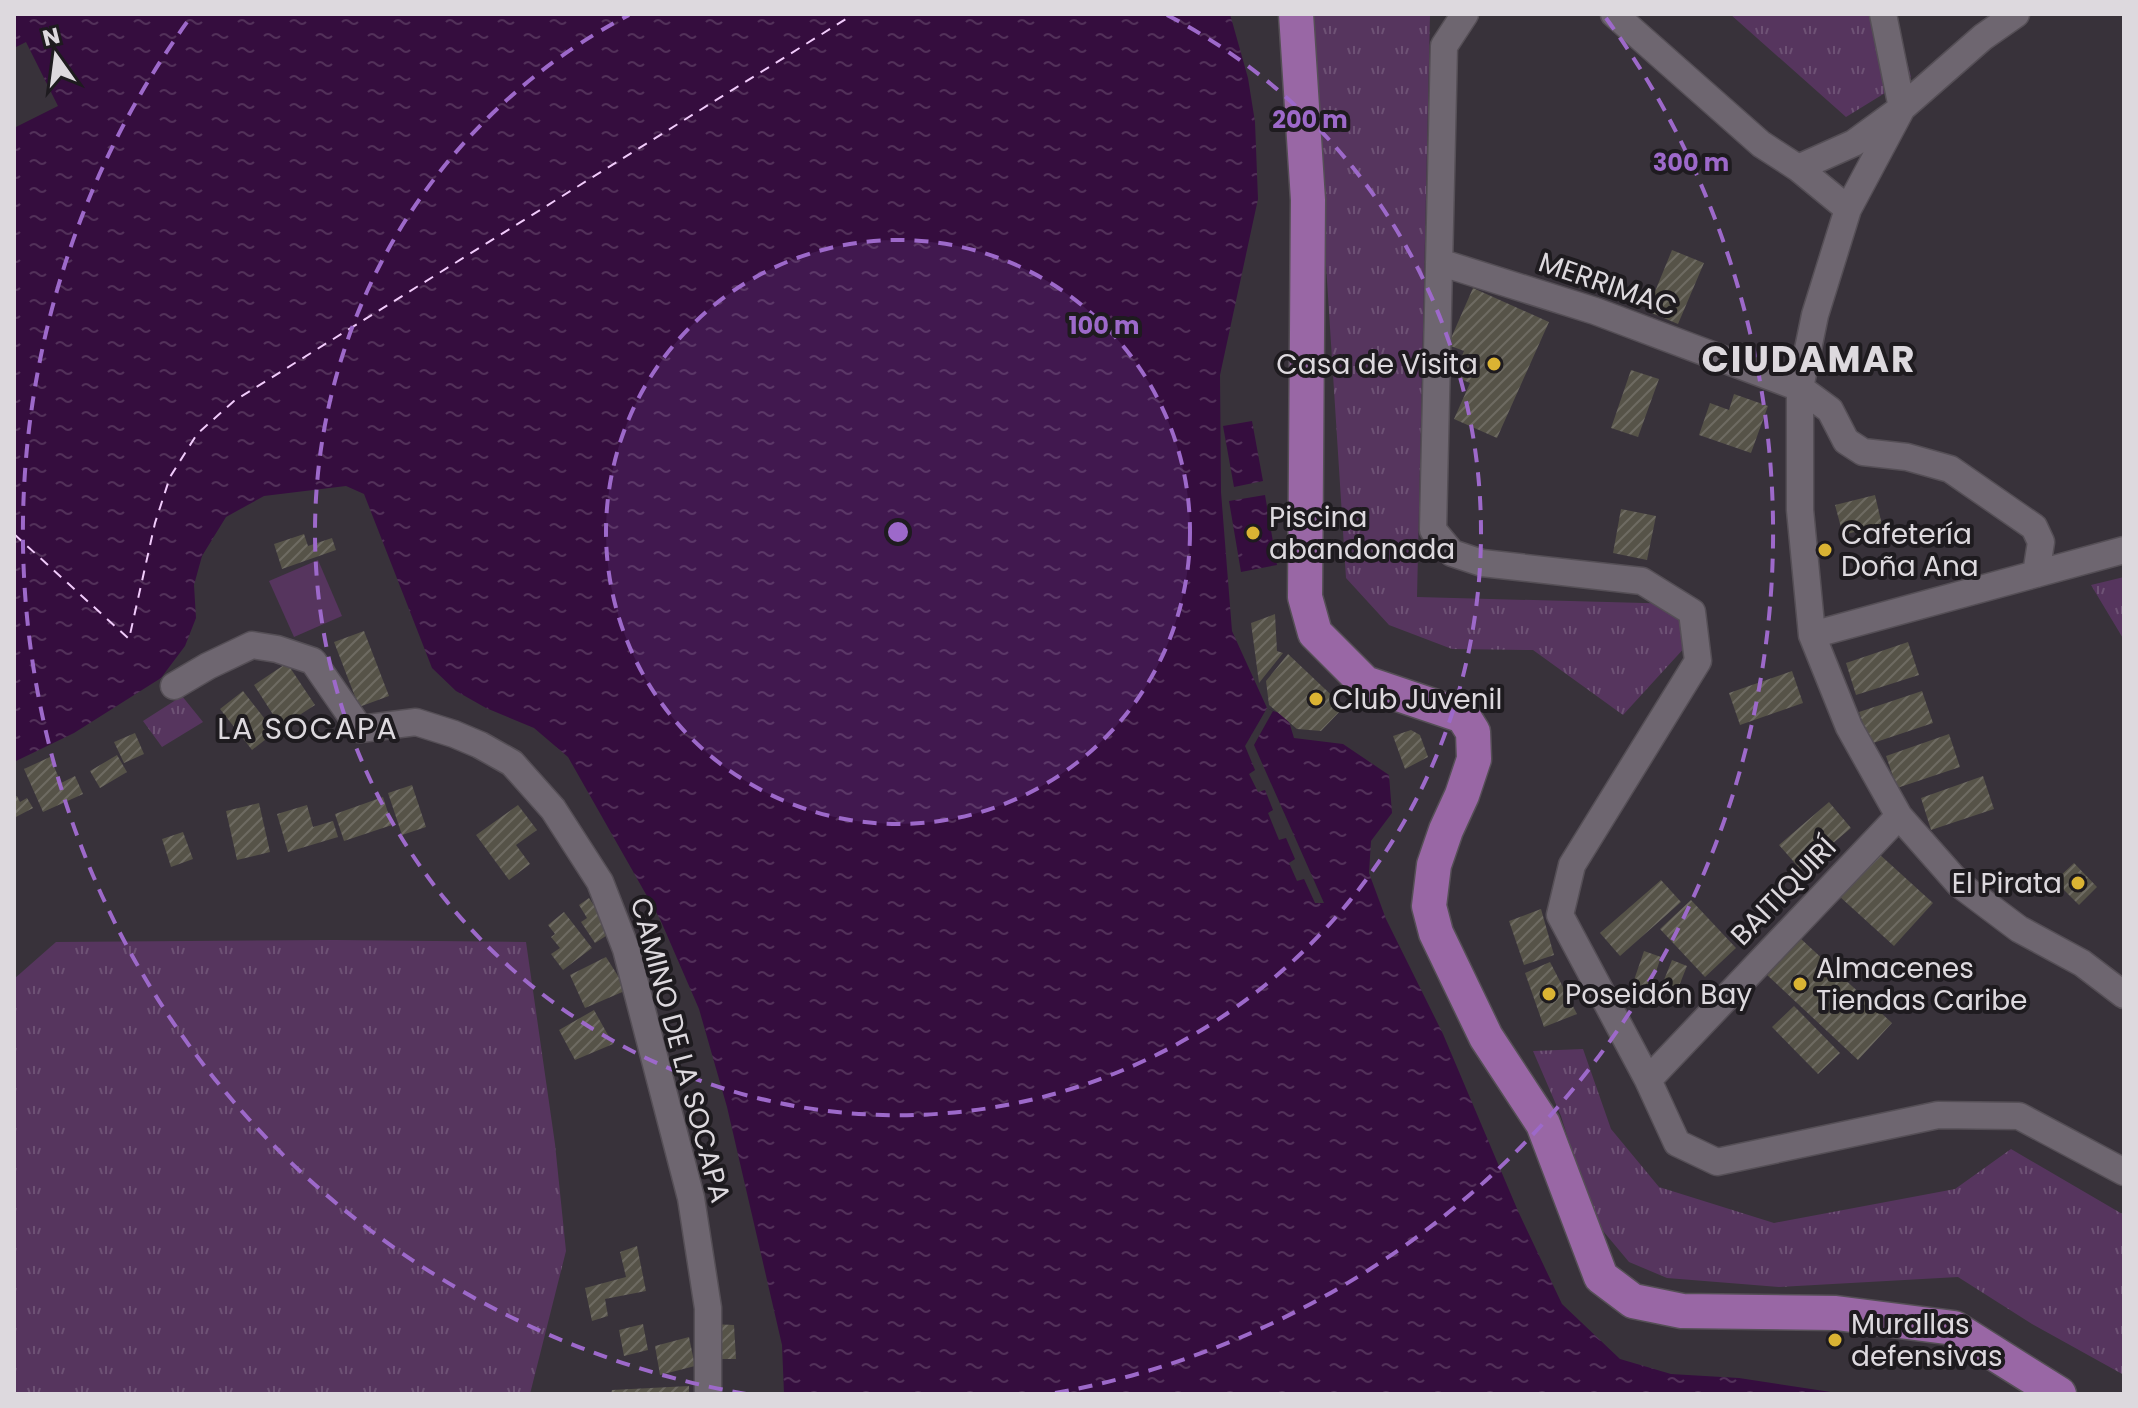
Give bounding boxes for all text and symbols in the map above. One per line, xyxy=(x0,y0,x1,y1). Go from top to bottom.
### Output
north arrow xyxy=(16,16,96,96)
text: N xyxy=(40,20,63,54)
text: 200 m xyxy=(1272,103,1348,136)
text: 300 m xyxy=(1653,146,1729,179)
street label: MERRIMAC xyxy=(1533,243,1682,326)
text: 100 m xyxy=(1069,309,1139,342)
district label: CIUDAMAR xyxy=(1701,334,1917,385)
place label: Casa de Visita xyxy=(1276,345,1478,384)
marker: Casa de Visita xyxy=(1485,355,1503,373)
place label: Piscina abandonada xyxy=(1269,498,1455,569)
place label: Cafetería Doña Ana xyxy=(1841,515,1979,586)
centre of rings xyxy=(884,518,912,546)
marker: Piscina abandonada xyxy=(1244,524,1262,542)
marker: Cafetería Doña Ana xyxy=(1816,541,1834,559)
place label: Club Juvenil xyxy=(1332,680,1502,719)
marker: Club Juvenil xyxy=(1307,690,1325,708)
district label: LA SOCAPA xyxy=(217,707,399,750)
street label: BAITIQUIRÍ xyxy=(1722,829,1845,954)
place label: El Pirata xyxy=(1952,864,2062,903)
marker: El Pirata xyxy=(2069,874,2087,892)
street label: CAMINO DE LA SOCAPA xyxy=(621,893,740,1207)
place label: Almacenes Tiendas Caribe xyxy=(1816,949,2027,1020)
place label: Poseidón Bay xyxy=(1565,975,1752,1014)
marker: Almacenes Tiendas Caribe xyxy=(1791,975,1809,993)
marker: Poseidón Bay xyxy=(1540,985,1558,1003)
place label: Murallas defensivas xyxy=(1851,1305,2003,1376)
marker: Murallas defensivas xyxy=(1826,1331,1844,1349)

